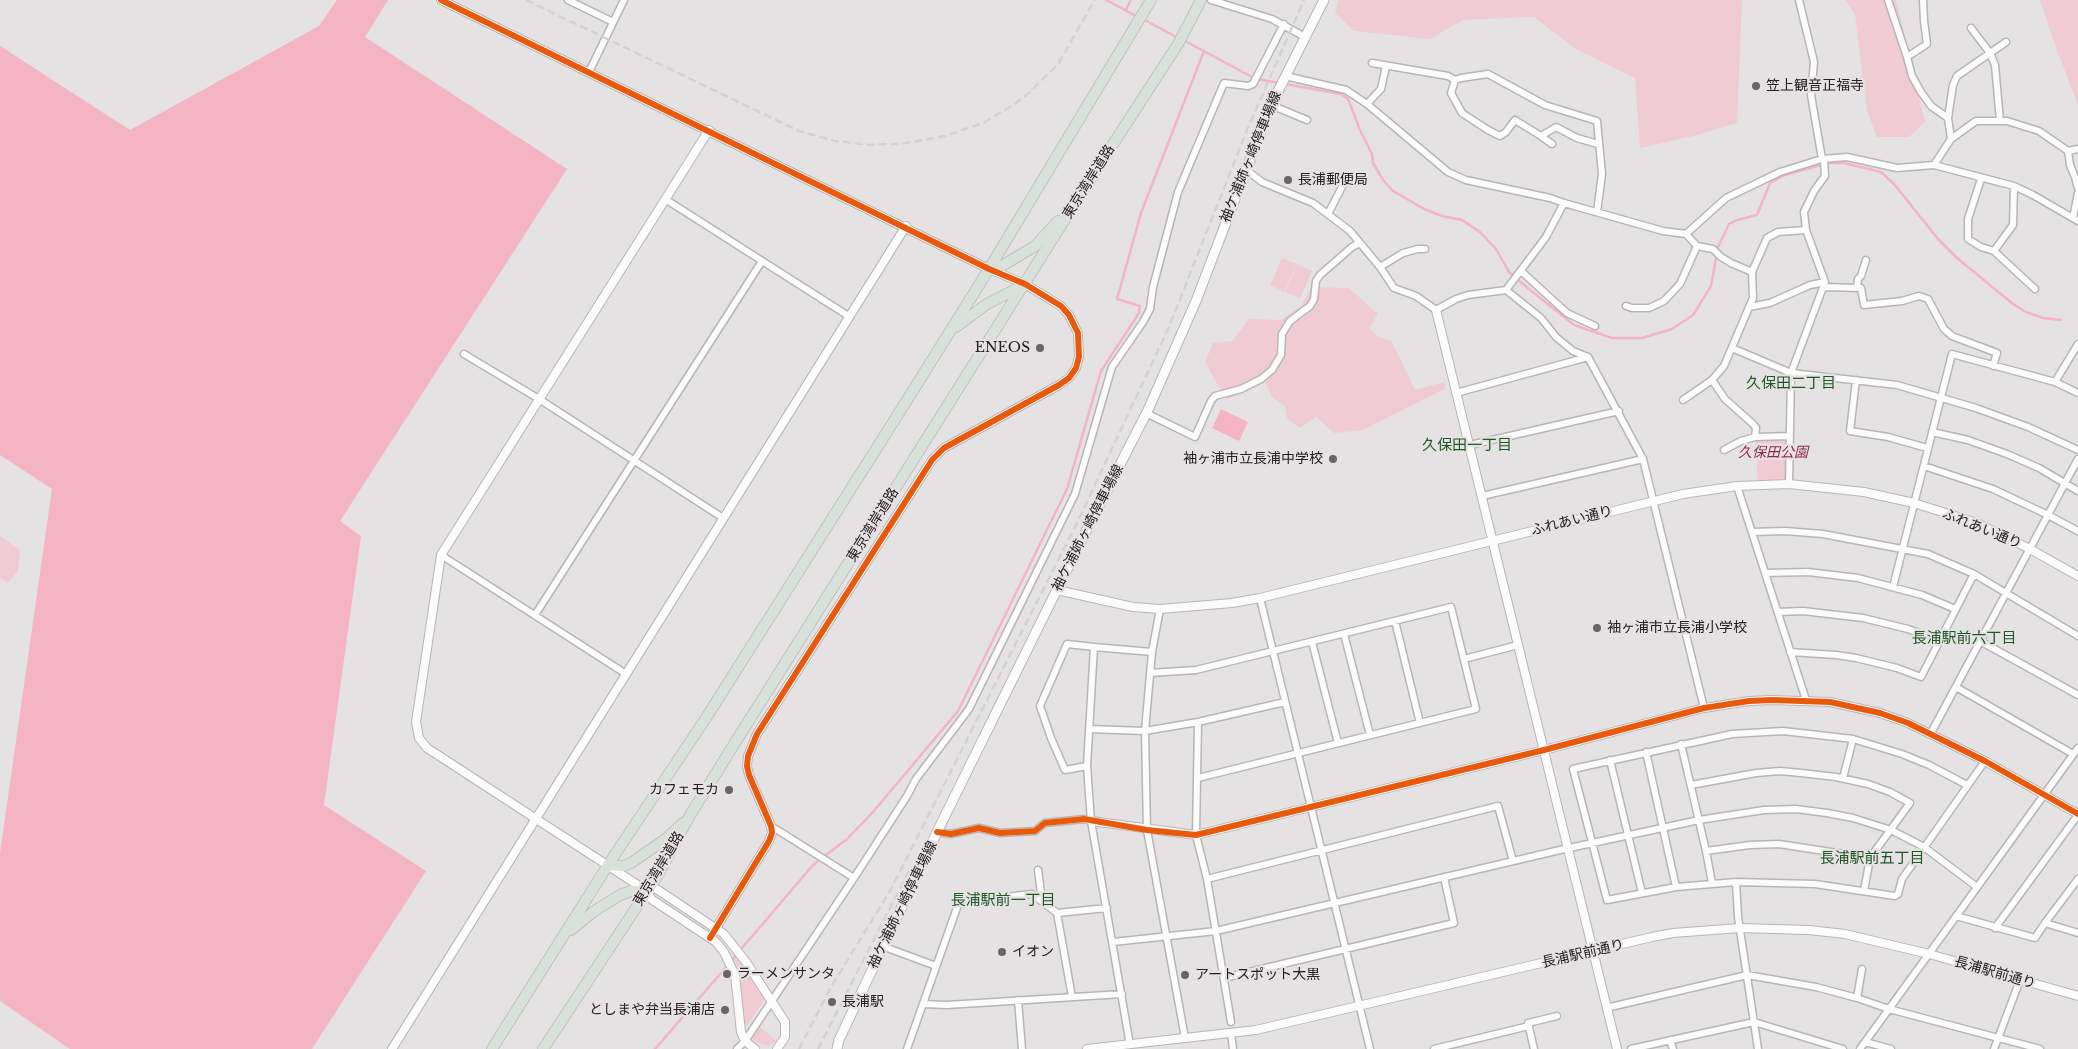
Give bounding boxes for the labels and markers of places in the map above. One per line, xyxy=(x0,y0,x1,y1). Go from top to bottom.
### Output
place label: 笠上観音正福寺 xyxy=(1766,78,1864,94)
marker: 笠上観音正福寺 xyxy=(1750,80,1762,92)
place label: 長浦郵便局 xyxy=(1298,172,1368,188)
marker: 長浦郵便局 xyxy=(1282,174,1294,186)
place label: ENEOS xyxy=(975,340,1030,356)
marker: ENEOS xyxy=(1034,342,1046,354)
place label: 袖ヶ浦市立長浦中学校 xyxy=(1183,451,1323,467)
marker: 袖ヶ浦市立長浦中学校 xyxy=(1327,453,1339,465)
place label: 袖ヶ浦市立長浦小学校 xyxy=(1607,620,1747,636)
marker: 袖ヶ浦市立長浦小学校 xyxy=(1591,622,1603,634)
place label: カフェモカ xyxy=(649,782,719,798)
marker: カフェモカ xyxy=(723,784,735,796)
place label: イオン xyxy=(1012,944,1054,960)
marker: イオン xyxy=(996,946,1008,958)
place label: ラーメンサンタ xyxy=(737,966,835,982)
place label: アートスポット大黒 xyxy=(1195,967,1320,983)
marker: ラーメンサンタ xyxy=(721,968,733,980)
marker: アートスポット大黒 xyxy=(1179,969,1191,981)
place label: 長浦駅 xyxy=(842,994,884,1010)
marker: 長浦駅 xyxy=(826,996,838,1008)
place label: としまや弁当長浦店 xyxy=(589,1002,715,1018)
marker: としまや弁当長浦店 xyxy=(719,1004,731,1016)

